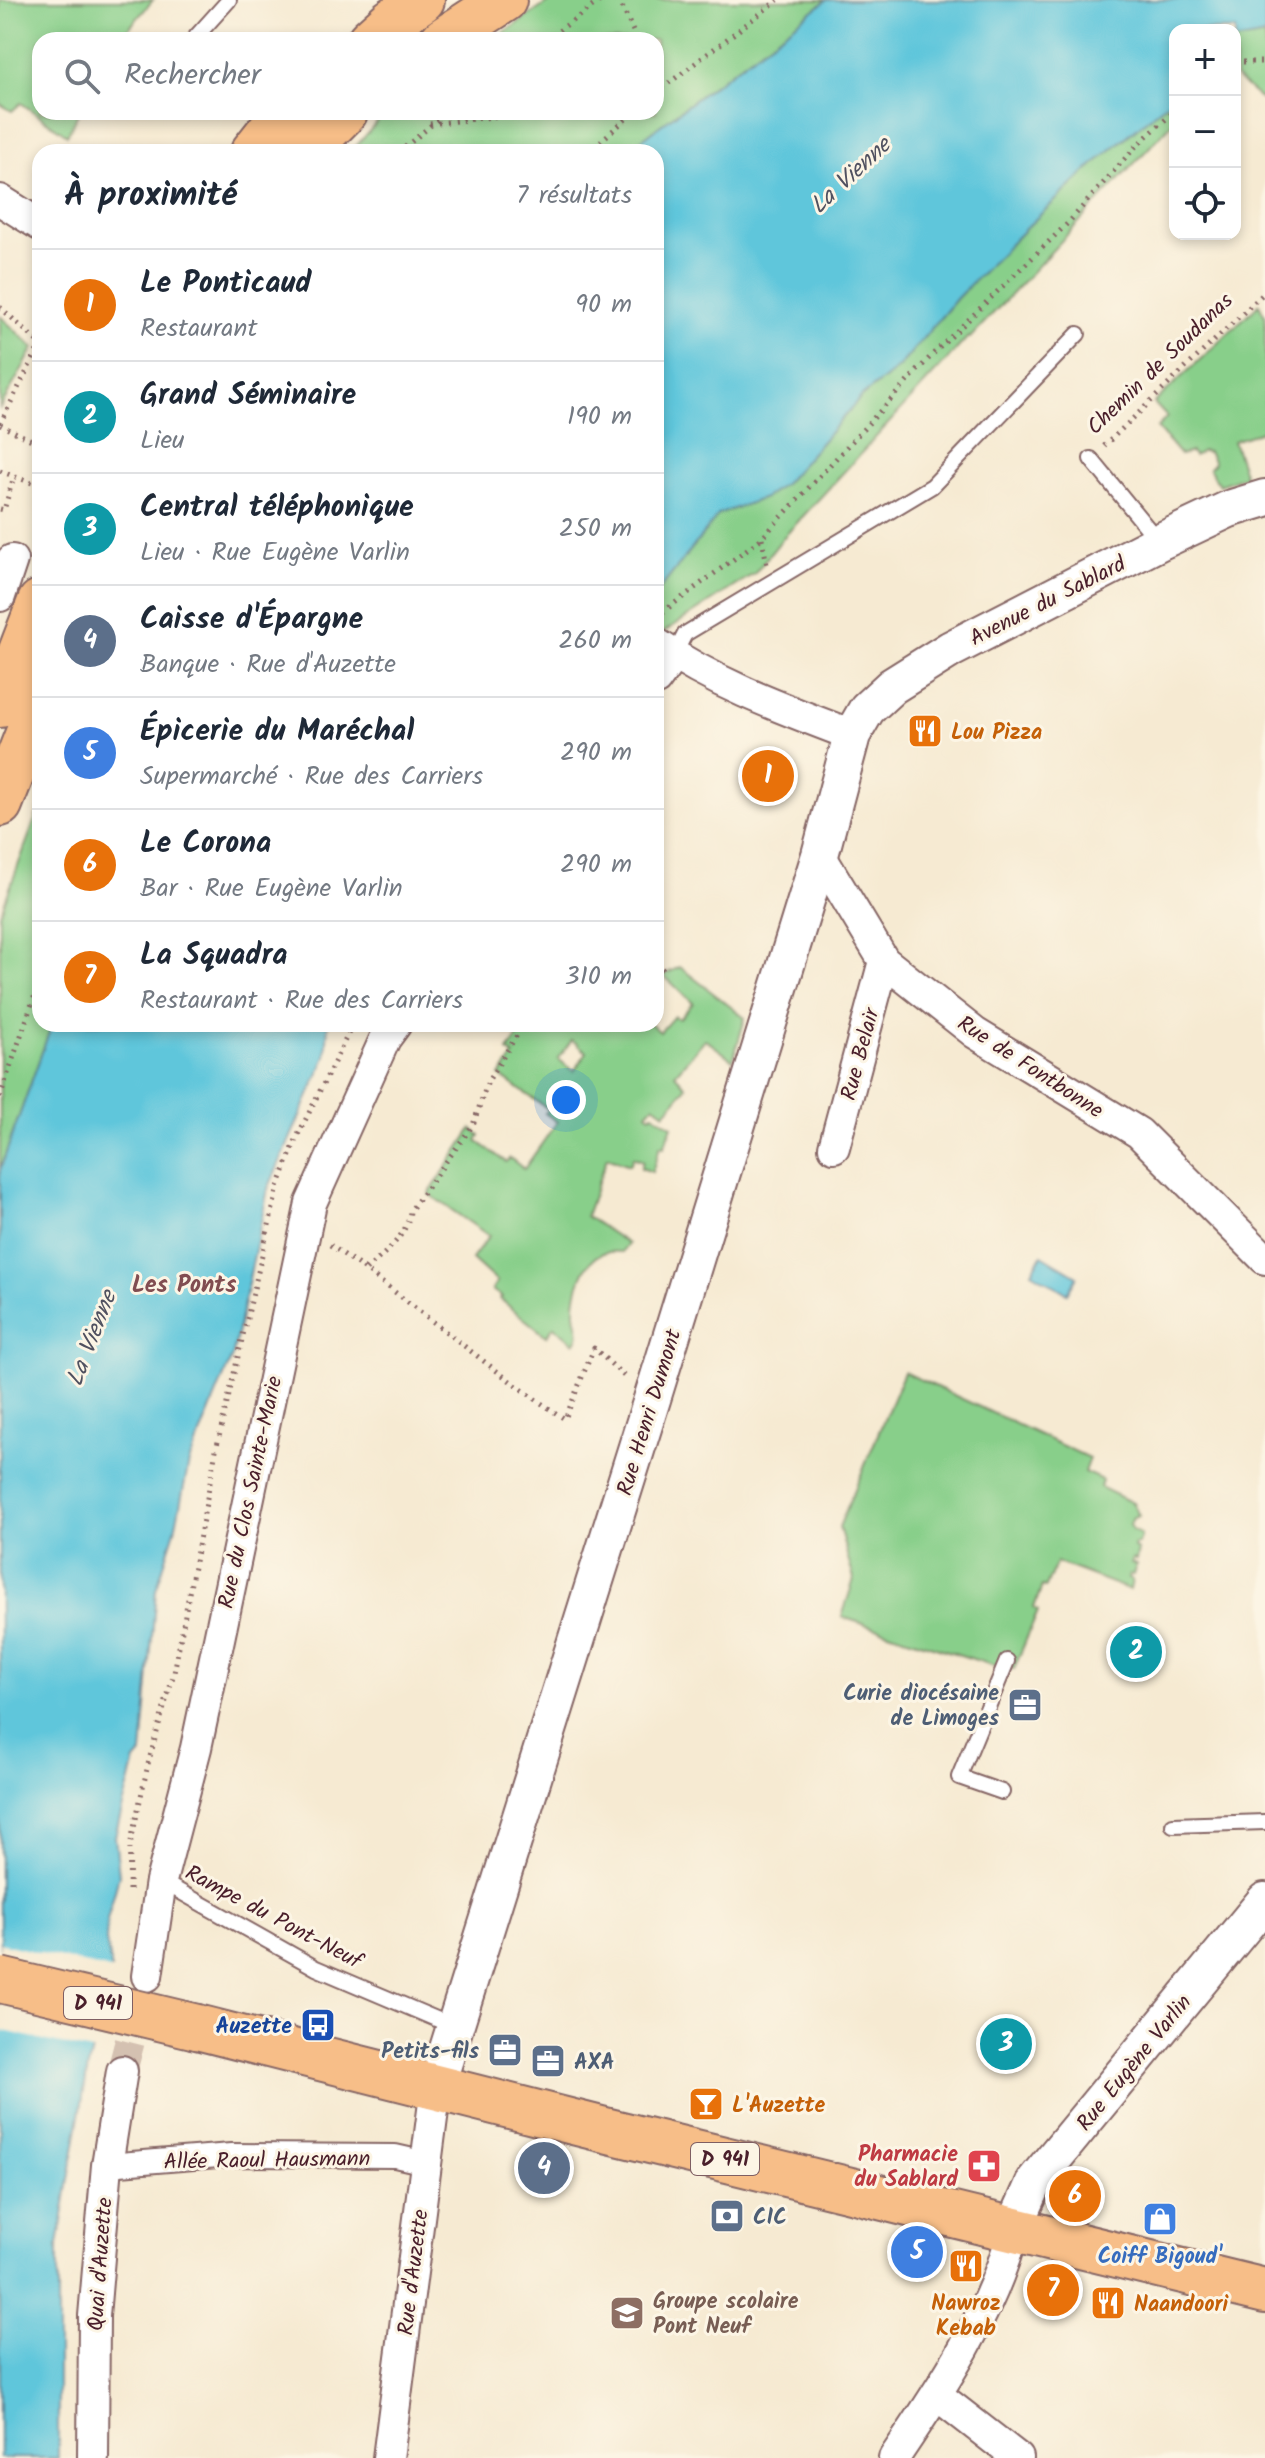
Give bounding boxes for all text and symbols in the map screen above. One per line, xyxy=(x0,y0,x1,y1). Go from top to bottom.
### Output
map controls xyxy=(1169,24,1241,240)
button: + xyxy=(1169,24,1241,96)
search box xyxy=(32,32,664,120)
text: Rechercher xyxy=(124,52,261,100)
icon: search xyxy=(60,54,104,98)
button: − xyxy=(1169,96,1241,168)
water label: La Vienne xyxy=(801,126,902,224)
button: locate xyxy=(1169,168,1241,240)
text: À proximité xyxy=(64,169,237,223)
text: 7 résultats xyxy=(516,175,632,217)
text: Le Ponticaud xyxy=(140,260,311,308)
text: 1 xyxy=(86,284,94,326)
text: 90 m xyxy=(575,284,632,326)
street label: Chemin de Soudanas xyxy=(1079,285,1243,444)
text: Restaurant xyxy=(140,308,257,350)
text: Grand Séminaire xyxy=(140,372,356,420)
text: 2 xyxy=(82,396,98,438)
text: 190 m xyxy=(567,396,632,438)
text: Lieu xyxy=(140,420,185,462)
text: Central téléphonique xyxy=(140,484,414,532)
text: 3 xyxy=(83,508,97,550)
text: 250 m xyxy=(559,508,632,550)
text: Lieu · Rue Eugène Varlin xyxy=(140,532,410,574)
street label: Avenue du Sablard xyxy=(964,547,1133,657)
text: Caisse d'Épargne xyxy=(140,596,363,644)
text: 4 xyxy=(83,620,97,662)
text: 260 m xyxy=(558,620,632,662)
text: Banque · Rue d'Auzette xyxy=(140,644,396,686)
text: Épicerie du Maréchal xyxy=(140,708,414,756)
restaurant icon: Lou Pizza xyxy=(906,712,944,750)
place label: Lou Pizza xyxy=(951,716,1042,751)
text: 5 xyxy=(83,732,97,774)
text: 290 m xyxy=(560,732,632,774)
pin: 1 xyxy=(742,746,794,806)
text: Supermarché · Rue des Carriers xyxy=(140,756,483,798)
text: Le Corona xyxy=(140,820,271,868)
text: 6 xyxy=(83,844,97,886)
text: 290 m xyxy=(560,844,632,886)
text: Bar · Rue Eugène Varlin xyxy=(140,868,403,910)
text: La Squadra xyxy=(140,932,288,980)
text: 7 xyxy=(84,956,96,998)
text: 310 m xyxy=(565,956,632,998)
text: Restaurant · Rue des Carriers xyxy=(140,980,463,1022)
street label: Rue Belair xyxy=(832,1003,891,1105)
street label: Rue de Fontbonne xyxy=(949,1008,1110,1129)
your location xyxy=(546,1080,586,1120)
district label: Les Ponts xyxy=(132,1266,236,1305)
water label: La Vienne xyxy=(56,1283,129,1392)
street label: Rue Henri Dumont xyxy=(608,1325,692,1500)
street label: Rue du Clos Sainte-Marie xyxy=(210,1373,293,1612)
pin: 2 xyxy=(1110,1622,1162,1682)
place label: Curie diocésaine de Limoges xyxy=(843,1677,1000,1737)
office icon: Curie diocésaine de Limoges xyxy=(1006,1686,1044,1724)
street label: Rampe du Pont-Neuf xyxy=(178,1857,370,1981)
road number: D 941 xyxy=(64,1987,132,2019)
street label: Rue Eugène Varlin xyxy=(1069,1987,1201,2140)
bus stop icon: Auzette xyxy=(299,2006,337,2044)
place label: Auzette xyxy=(216,2010,292,2045)
pin: 3 xyxy=(980,2014,1032,2074)
office icon: Petits-fils xyxy=(486,2031,524,2069)
place label: Petits-fils xyxy=(381,2035,480,2070)
office icon: AXA xyxy=(529,2042,567,2080)
place label: AXA xyxy=(574,2046,615,2081)
bar icon: L'Auzette xyxy=(687,2085,725,2123)
place label: L'Auzette xyxy=(732,2089,826,2124)
pin: 4 xyxy=(518,2138,570,2198)
place label: Pharmacie du Sablard xyxy=(854,2138,959,2198)
street label: Allée Raoul Hausmann xyxy=(163,2142,371,2181)
road number: D 941 xyxy=(691,2143,759,2175)
pharmacy icon: Pharmacie du Sablard xyxy=(965,2147,1003,2185)
pin: 6 xyxy=(1049,2166,1101,2226)
street label: Quai d'Auzette xyxy=(79,2196,124,2332)
bank icon: CIC xyxy=(708,2197,746,2235)
shop icon: Coiff Bigoud' xyxy=(1141,2200,1179,2238)
place label: CIC xyxy=(753,2201,787,2236)
street label: Rue d'Auzette xyxy=(389,2207,440,2337)
pin: 5 xyxy=(891,2222,943,2282)
place label: Coiff Bigoud' xyxy=(1098,2240,1223,2275)
restaurant icon: Nawroz Kebab xyxy=(947,2247,985,2285)
pin: 7 xyxy=(1027,2260,1079,2320)
restaurant icon: Naandoori xyxy=(1089,2284,1127,2322)
place label: Groupe scolaire Pont Neuf xyxy=(653,2285,799,2345)
place label: Nawroz Kebab xyxy=(931,2287,1001,2347)
place label: Naandoori xyxy=(1134,2288,1229,2323)
school or university icon: Groupe scolaire Pont Neuf xyxy=(608,2294,646,2332)

